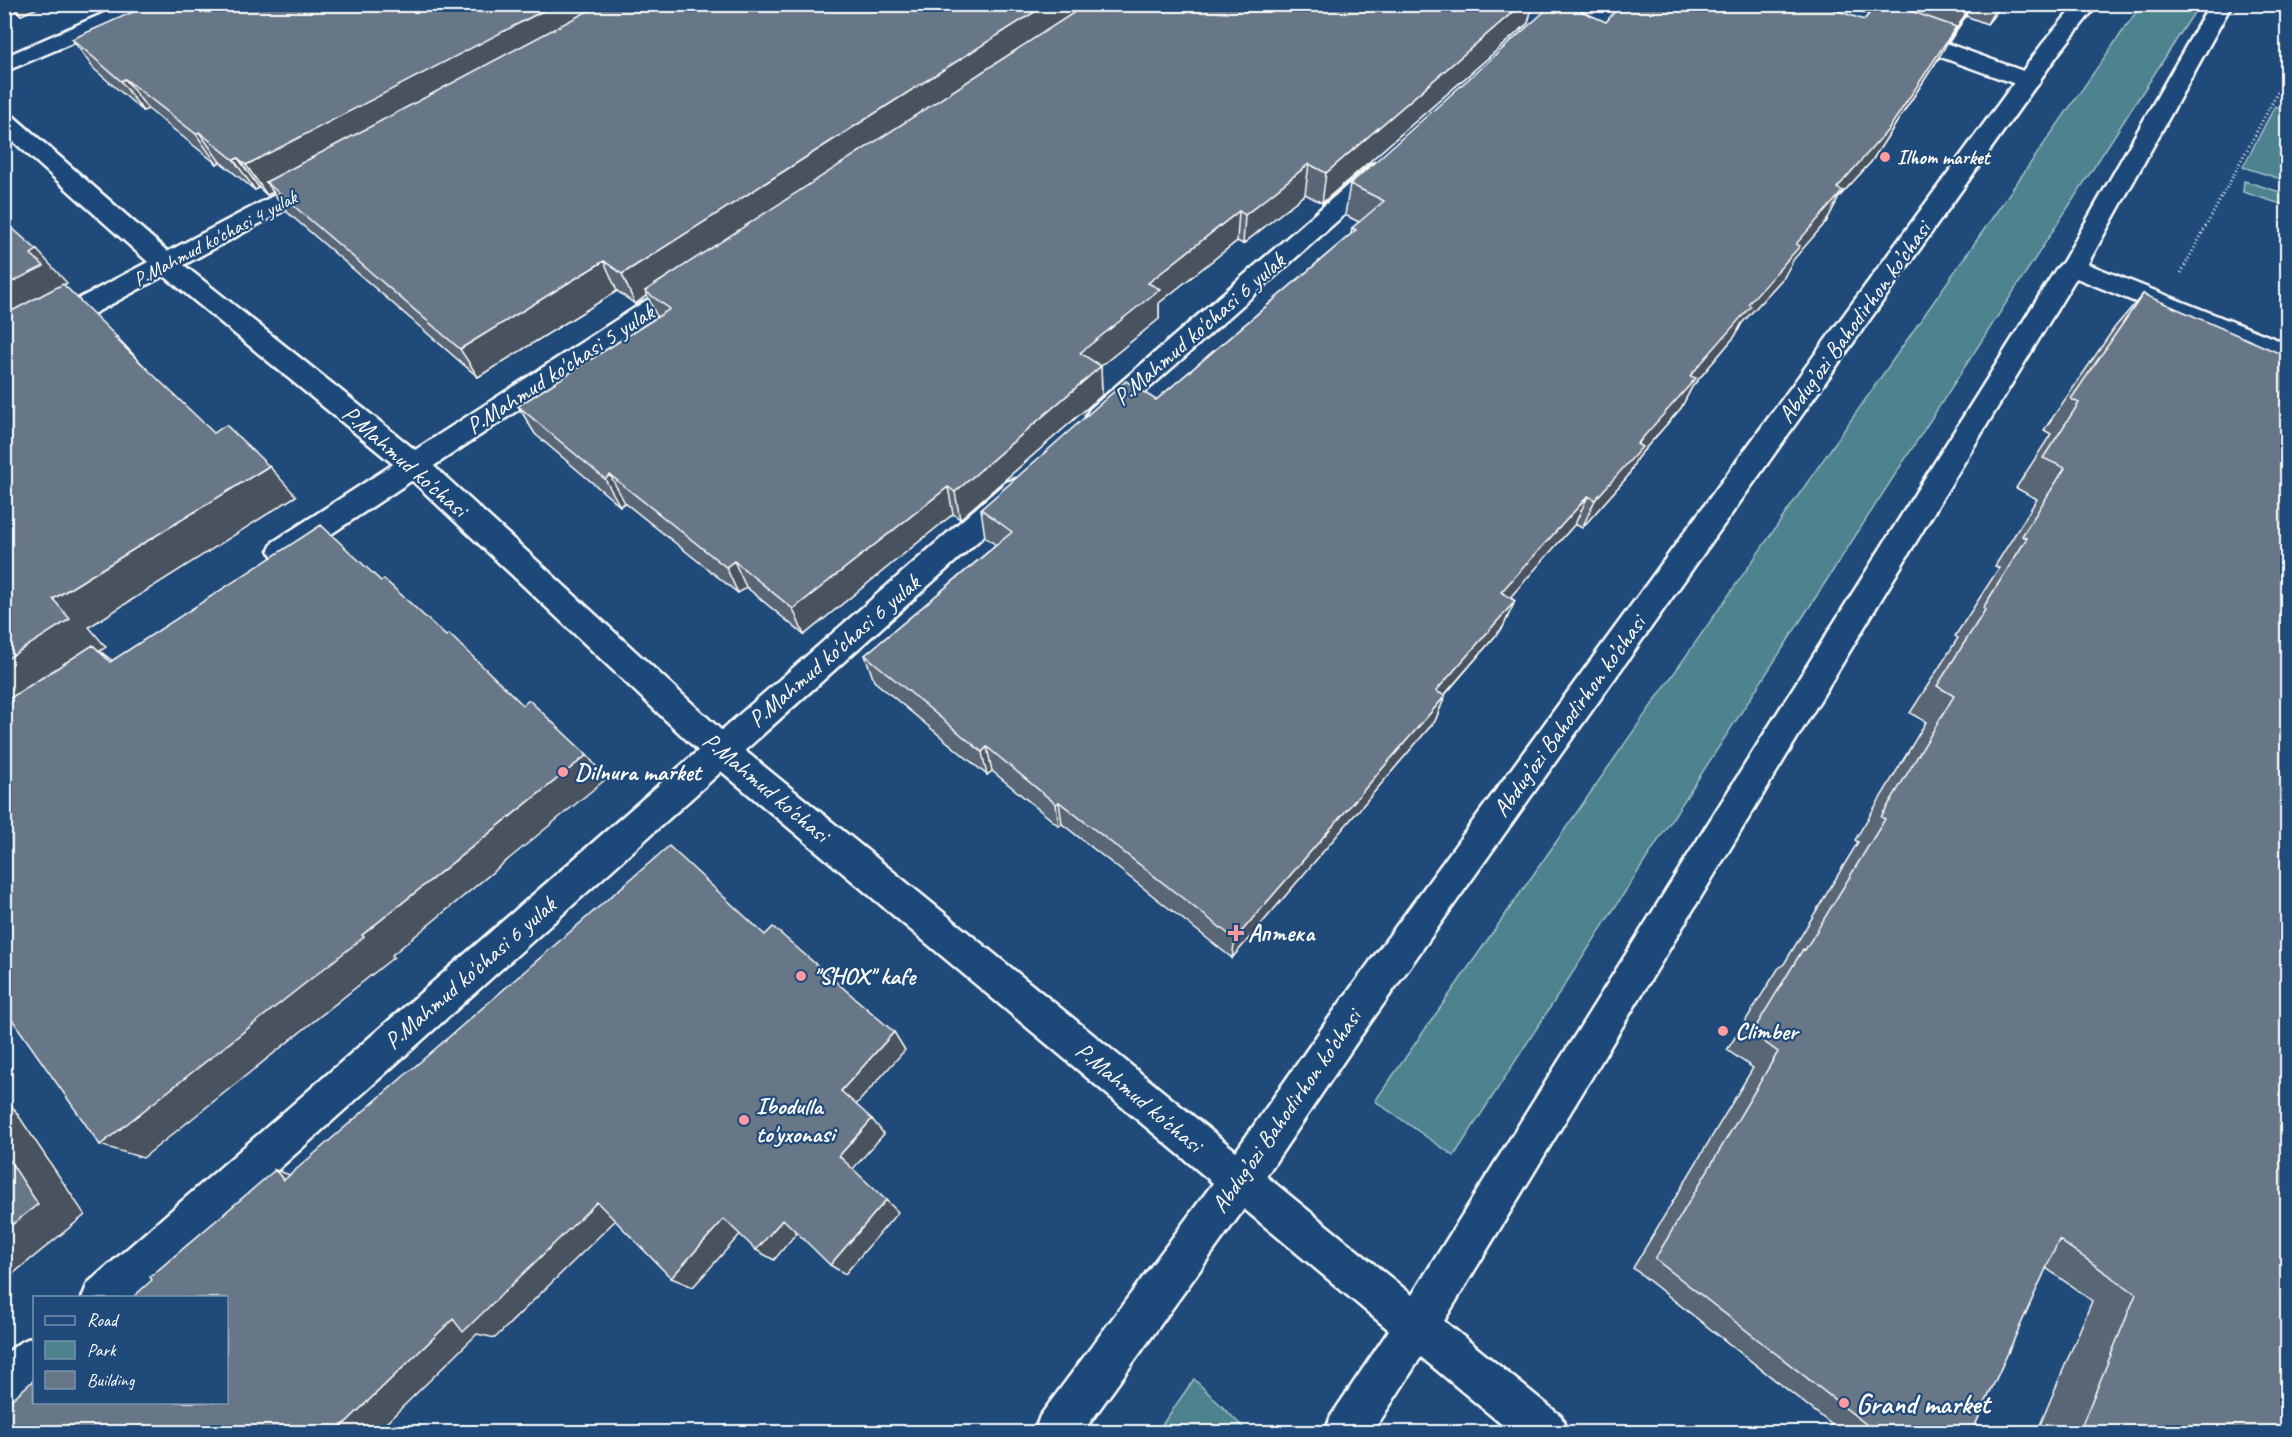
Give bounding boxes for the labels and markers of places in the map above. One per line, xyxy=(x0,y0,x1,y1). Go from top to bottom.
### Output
place label: Ilhom market xyxy=(1897,145,1992,170)
marker: Ilhom market xyxy=(1878,150,1892,164)
place label: Dilnura market xyxy=(575,757,704,787)
marker: Dilnura market xyxy=(556,765,570,779)
place label: Аптека xyxy=(1248,918,1316,948)
marker: Аптека xyxy=(1229,926,1243,940)
place label: "SHOX" kafe xyxy=(813,961,917,991)
marker: "SHOX" kafe xyxy=(794,969,808,983)
place label: Climber xyxy=(1735,1016,1800,1046)
marker: Climber xyxy=(1716,1024,1730,1038)
place label: Ibodulla to'yxonasi xyxy=(756,1091,838,1149)
marker: Ibodulla to'yxonasi xyxy=(737,1113,751,1127)
place label: Grand market xyxy=(1856,1386,1992,1421)
marker: Grand market xyxy=(1837,1396,1851,1410)

